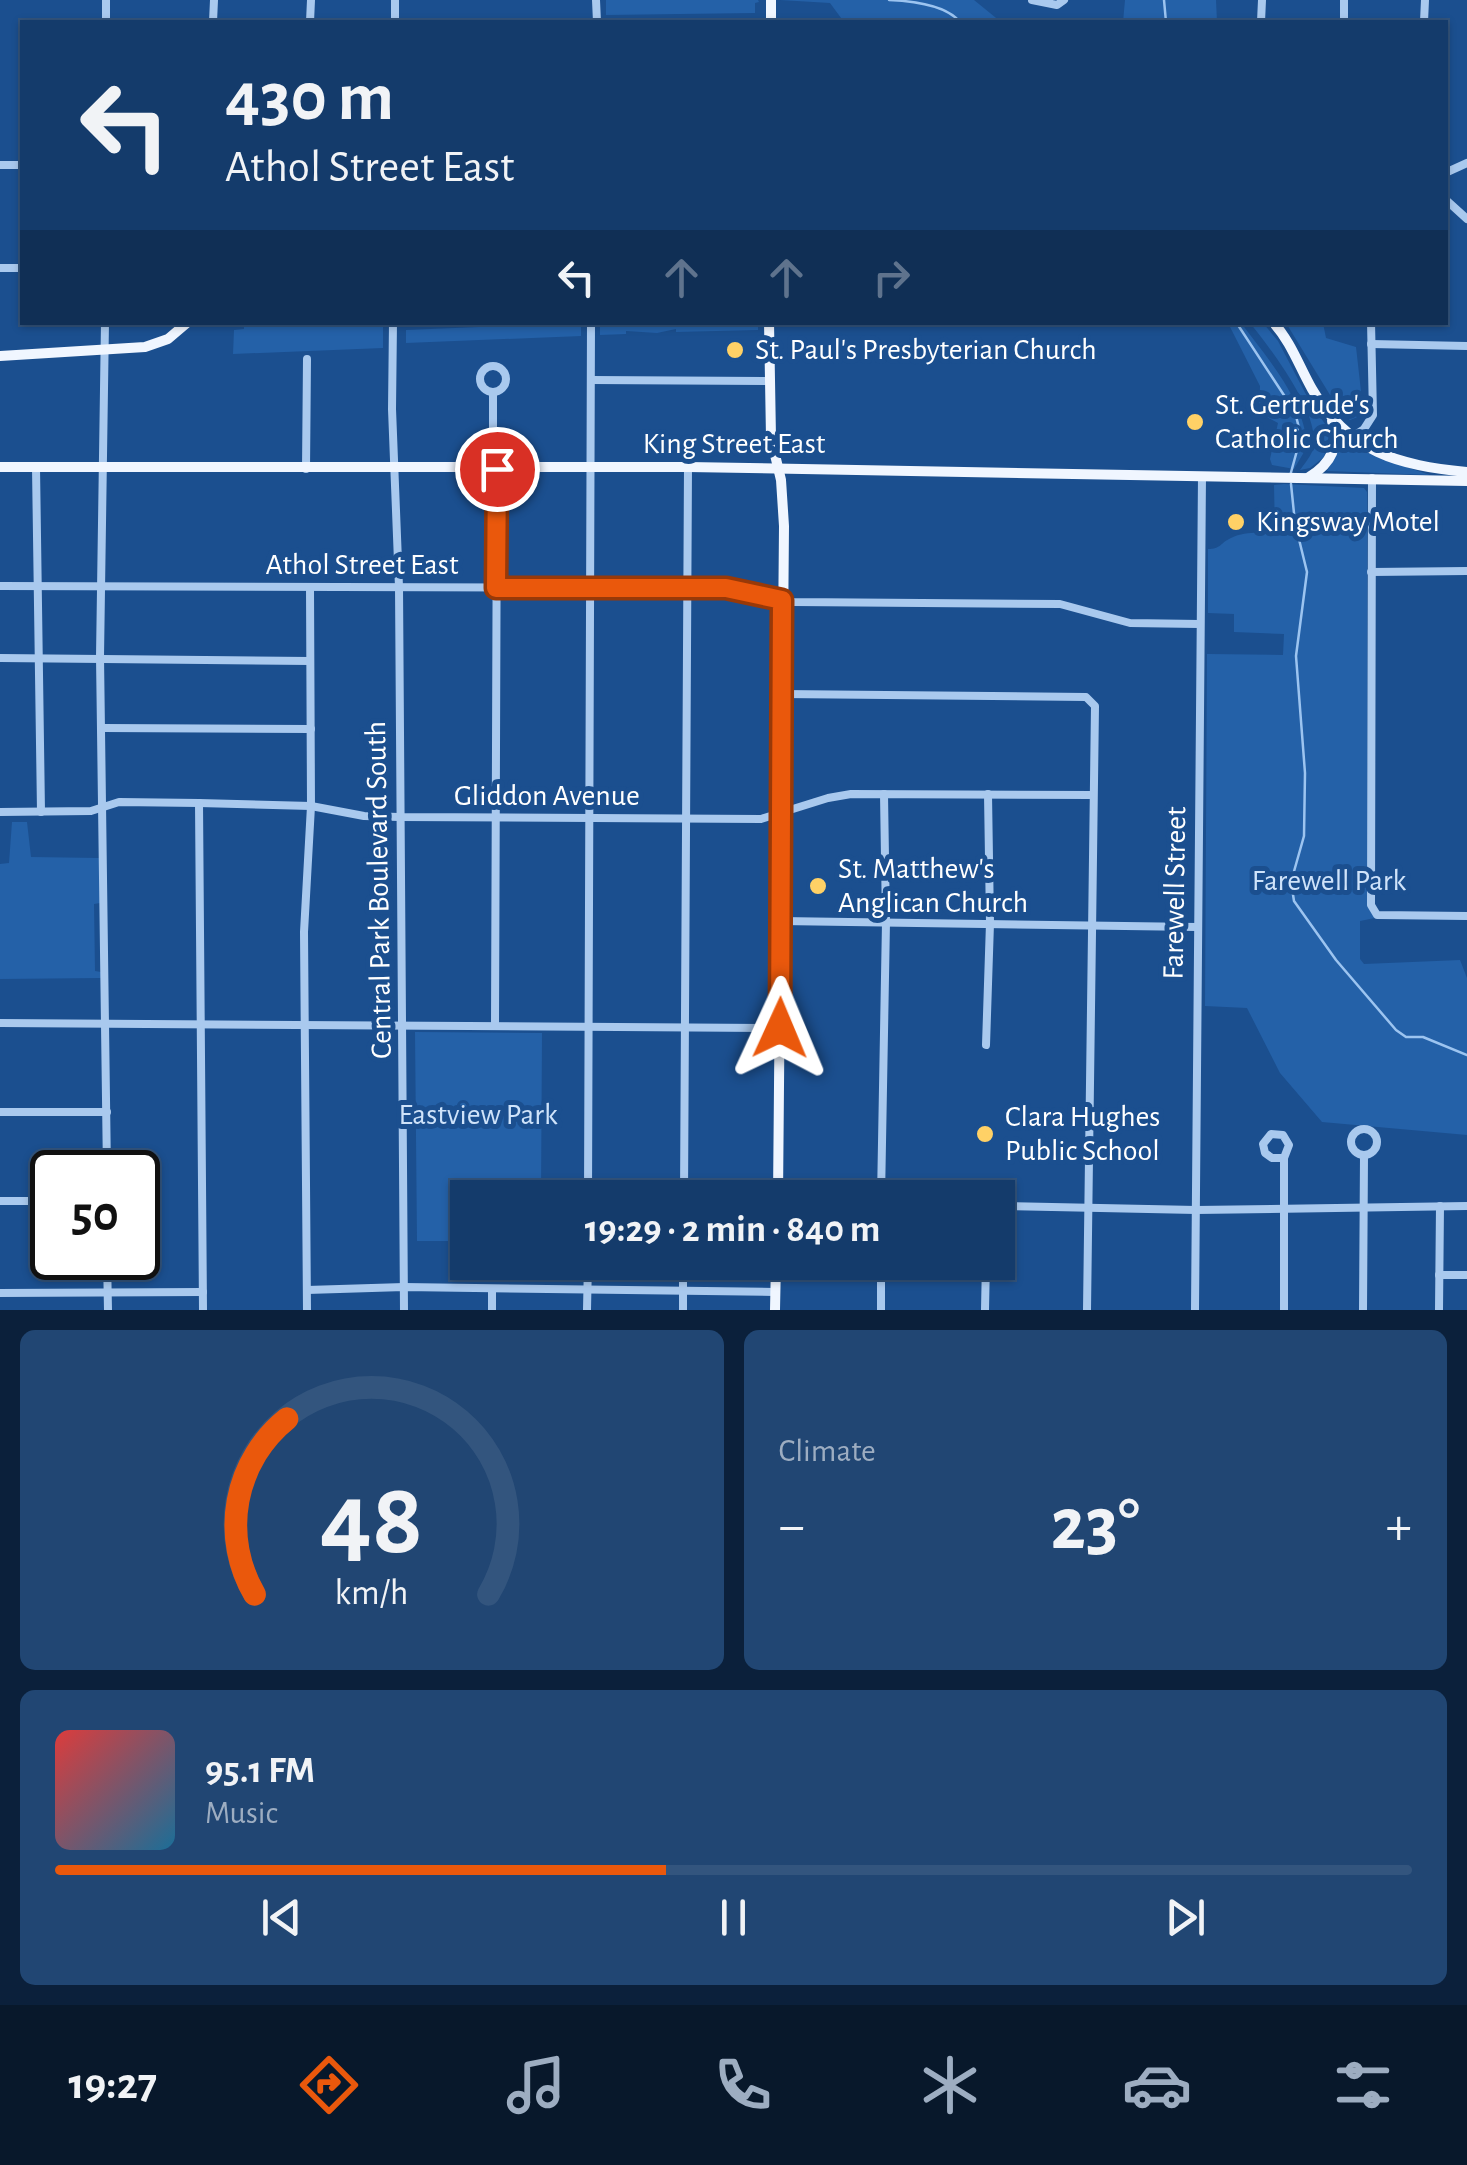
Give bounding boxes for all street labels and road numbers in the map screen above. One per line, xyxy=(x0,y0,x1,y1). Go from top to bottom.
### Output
street label: King Street East xyxy=(643,429,826,459)
street label: Athol Street East xyxy=(266,550,459,580)
street label: Central Park Boulevard South xyxy=(361,721,397,1059)
street label: Gliddon Avenue xyxy=(454,781,640,811)
street label: Farewell Street xyxy=(1158,806,1192,980)

